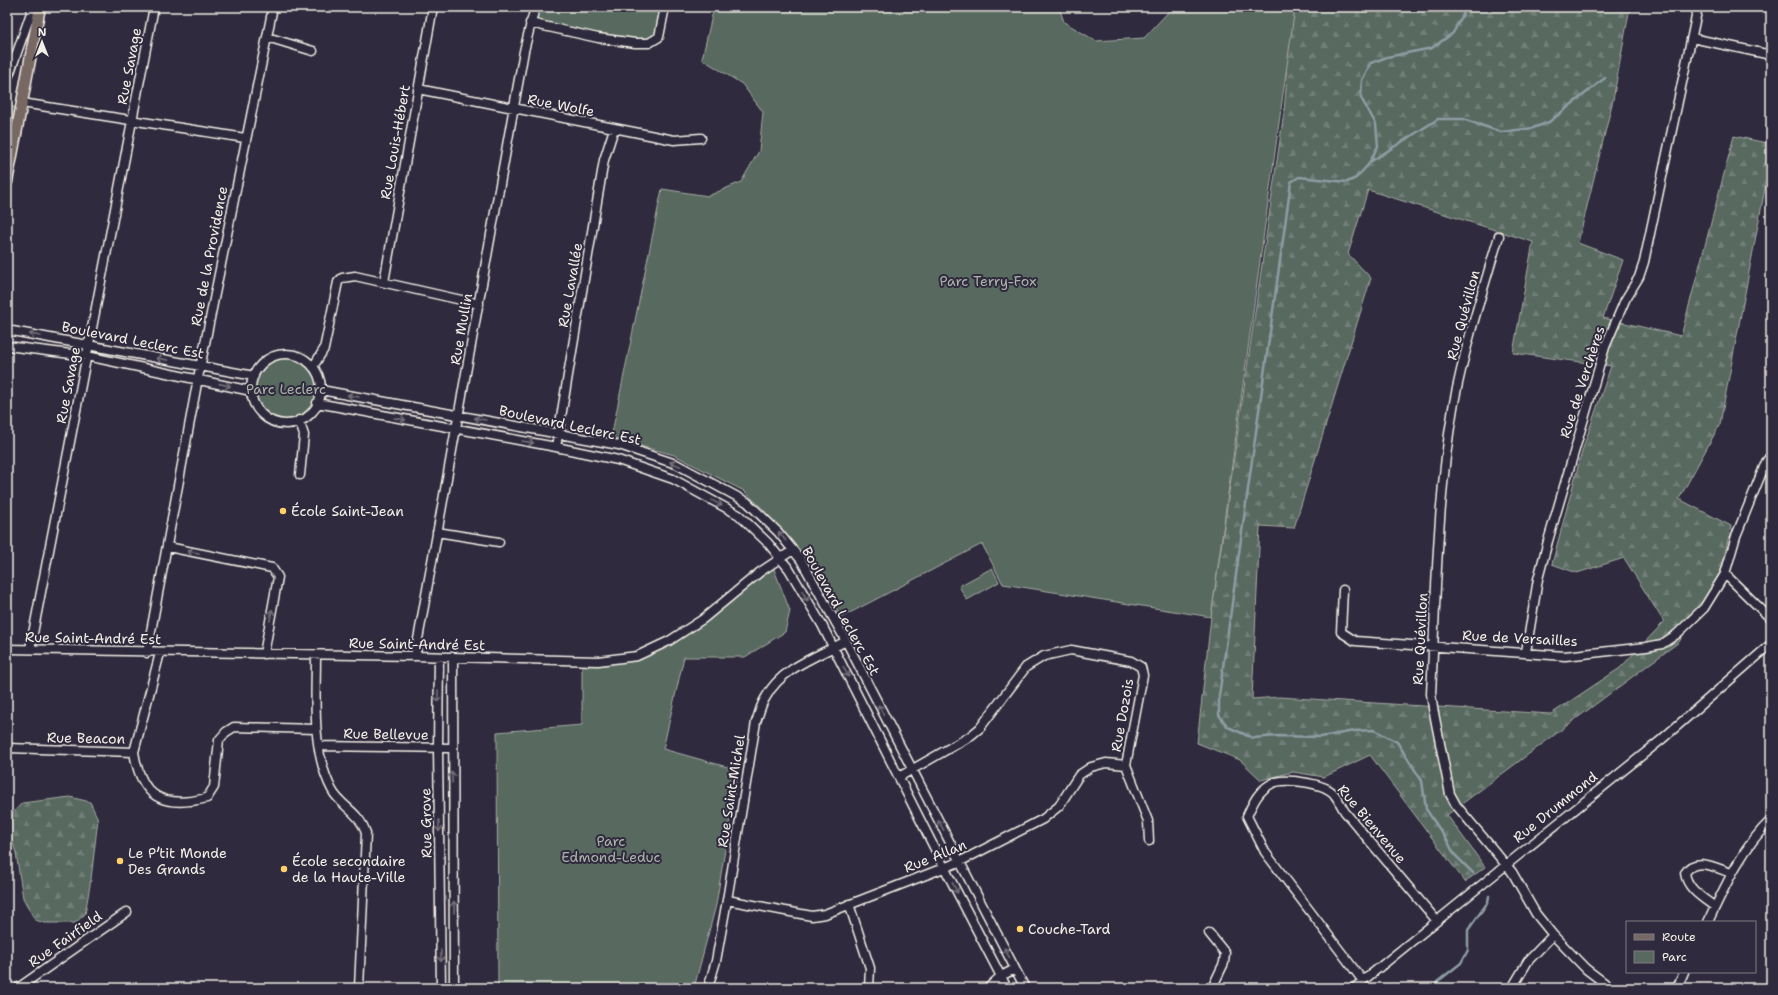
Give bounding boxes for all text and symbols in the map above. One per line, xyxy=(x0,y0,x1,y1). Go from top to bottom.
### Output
north arrow xyxy=(22,22,62,62)
text: N xyxy=(38,25,47,40)
street label: Rue Savage xyxy=(113,26,145,106)
street label: Rue Louis-Hébert xyxy=(376,83,414,201)
street label: Rue Wolfe xyxy=(526,90,596,120)
street label: Rue de la Providence xyxy=(187,184,231,328)
street label: Rue Lavallée xyxy=(554,241,586,329)
street label: Rue Quévillon xyxy=(1442,268,1484,362)
park label: Parc Terry-Fox xyxy=(940,272,1036,290)
street label: Rue Mullin xyxy=(446,291,476,366)
street label: Boulevard Leclerc Est xyxy=(60,317,206,363)
street label: Rue de Verchères xyxy=(1555,324,1609,440)
one-way arrow xyxy=(29,331,42,339)
street label: Rue Savage xyxy=(52,345,84,425)
one-way arrow xyxy=(156,354,169,362)
park label: Parc Leclerc xyxy=(246,380,326,398)
one-way arrow xyxy=(218,381,231,389)
one-way arrow xyxy=(346,392,359,400)
street label: Boulevard Leclerc Est xyxy=(497,401,643,449)
one-way arrow xyxy=(393,415,406,423)
one-way arrow xyxy=(474,415,487,423)
one-way arrow xyxy=(521,438,534,446)
one-way arrow xyxy=(669,460,681,468)
one-way arrow xyxy=(710,500,722,508)
place label: École Saint-Jean xyxy=(291,502,404,520)
marker: École Saint-Jean xyxy=(278,506,288,516)
one-way arrow xyxy=(777,531,786,541)
street label: Boulevard Leclerc Est xyxy=(798,543,884,679)
one-way arrow xyxy=(187,548,200,556)
one-way arrow xyxy=(801,590,809,602)
street label: Rue Quévillon xyxy=(1409,592,1431,686)
one-way arrow xyxy=(267,609,275,622)
street label: Rue de Versailles xyxy=(1462,626,1578,650)
street label: Rue Saint-André Est xyxy=(25,628,161,648)
street label: Rue Saint-André Est xyxy=(349,634,485,654)
one-way arrow xyxy=(843,665,850,677)
street label: Rue Dozois xyxy=(1107,677,1137,753)
one-way arrow xyxy=(435,689,442,702)
one-way arrow xyxy=(877,704,885,716)
street label: Rue Bellevue xyxy=(343,724,429,744)
street label: Rue Beacon xyxy=(47,728,126,748)
street label: Rue Saint-Michel xyxy=(713,733,749,849)
street label: Rue Drummond xyxy=(1509,767,1601,847)
one-way arrow xyxy=(448,771,456,784)
street label: Rue Bienvenue xyxy=(1334,781,1410,867)
street label: Rue Grove xyxy=(416,788,436,858)
one-way arrow xyxy=(435,819,443,832)
one-way arrow xyxy=(937,820,944,832)
park label: Parc Edmond-Leduc xyxy=(561,832,661,866)
street label: Rue Allan xyxy=(901,835,969,877)
place label: Le P’tit Monde Des Grands xyxy=(128,844,227,878)
place label: École secondaire de la Haute-Ville xyxy=(292,852,406,886)
marker: Le P’tit Monde Des Grands xyxy=(115,856,125,866)
marker: École secondaire de la Haute-Ville xyxy=(279,864,289,874)
one-way arrow xyxy=(951,882,959,894)
one-way arrow xyxy=(450,901,457,914)
street label: Rue Fairfield xyxy=(25,907,105,971)
place label: Couche-Tard xyxy=(1028,920,1110,938)
legend xyxy=(1626,921,1756,973)
marker: Couche-Tard xyxy=(1015,924,1025,934)
text: Route xyxy=(1662,929,1696,945)
one-way arrow xyxy=(1003,947,1010,959)
one-way arrow xyxy=(437,949,445,962)
text: Parc xyxy=(1662,949,1687,965)

